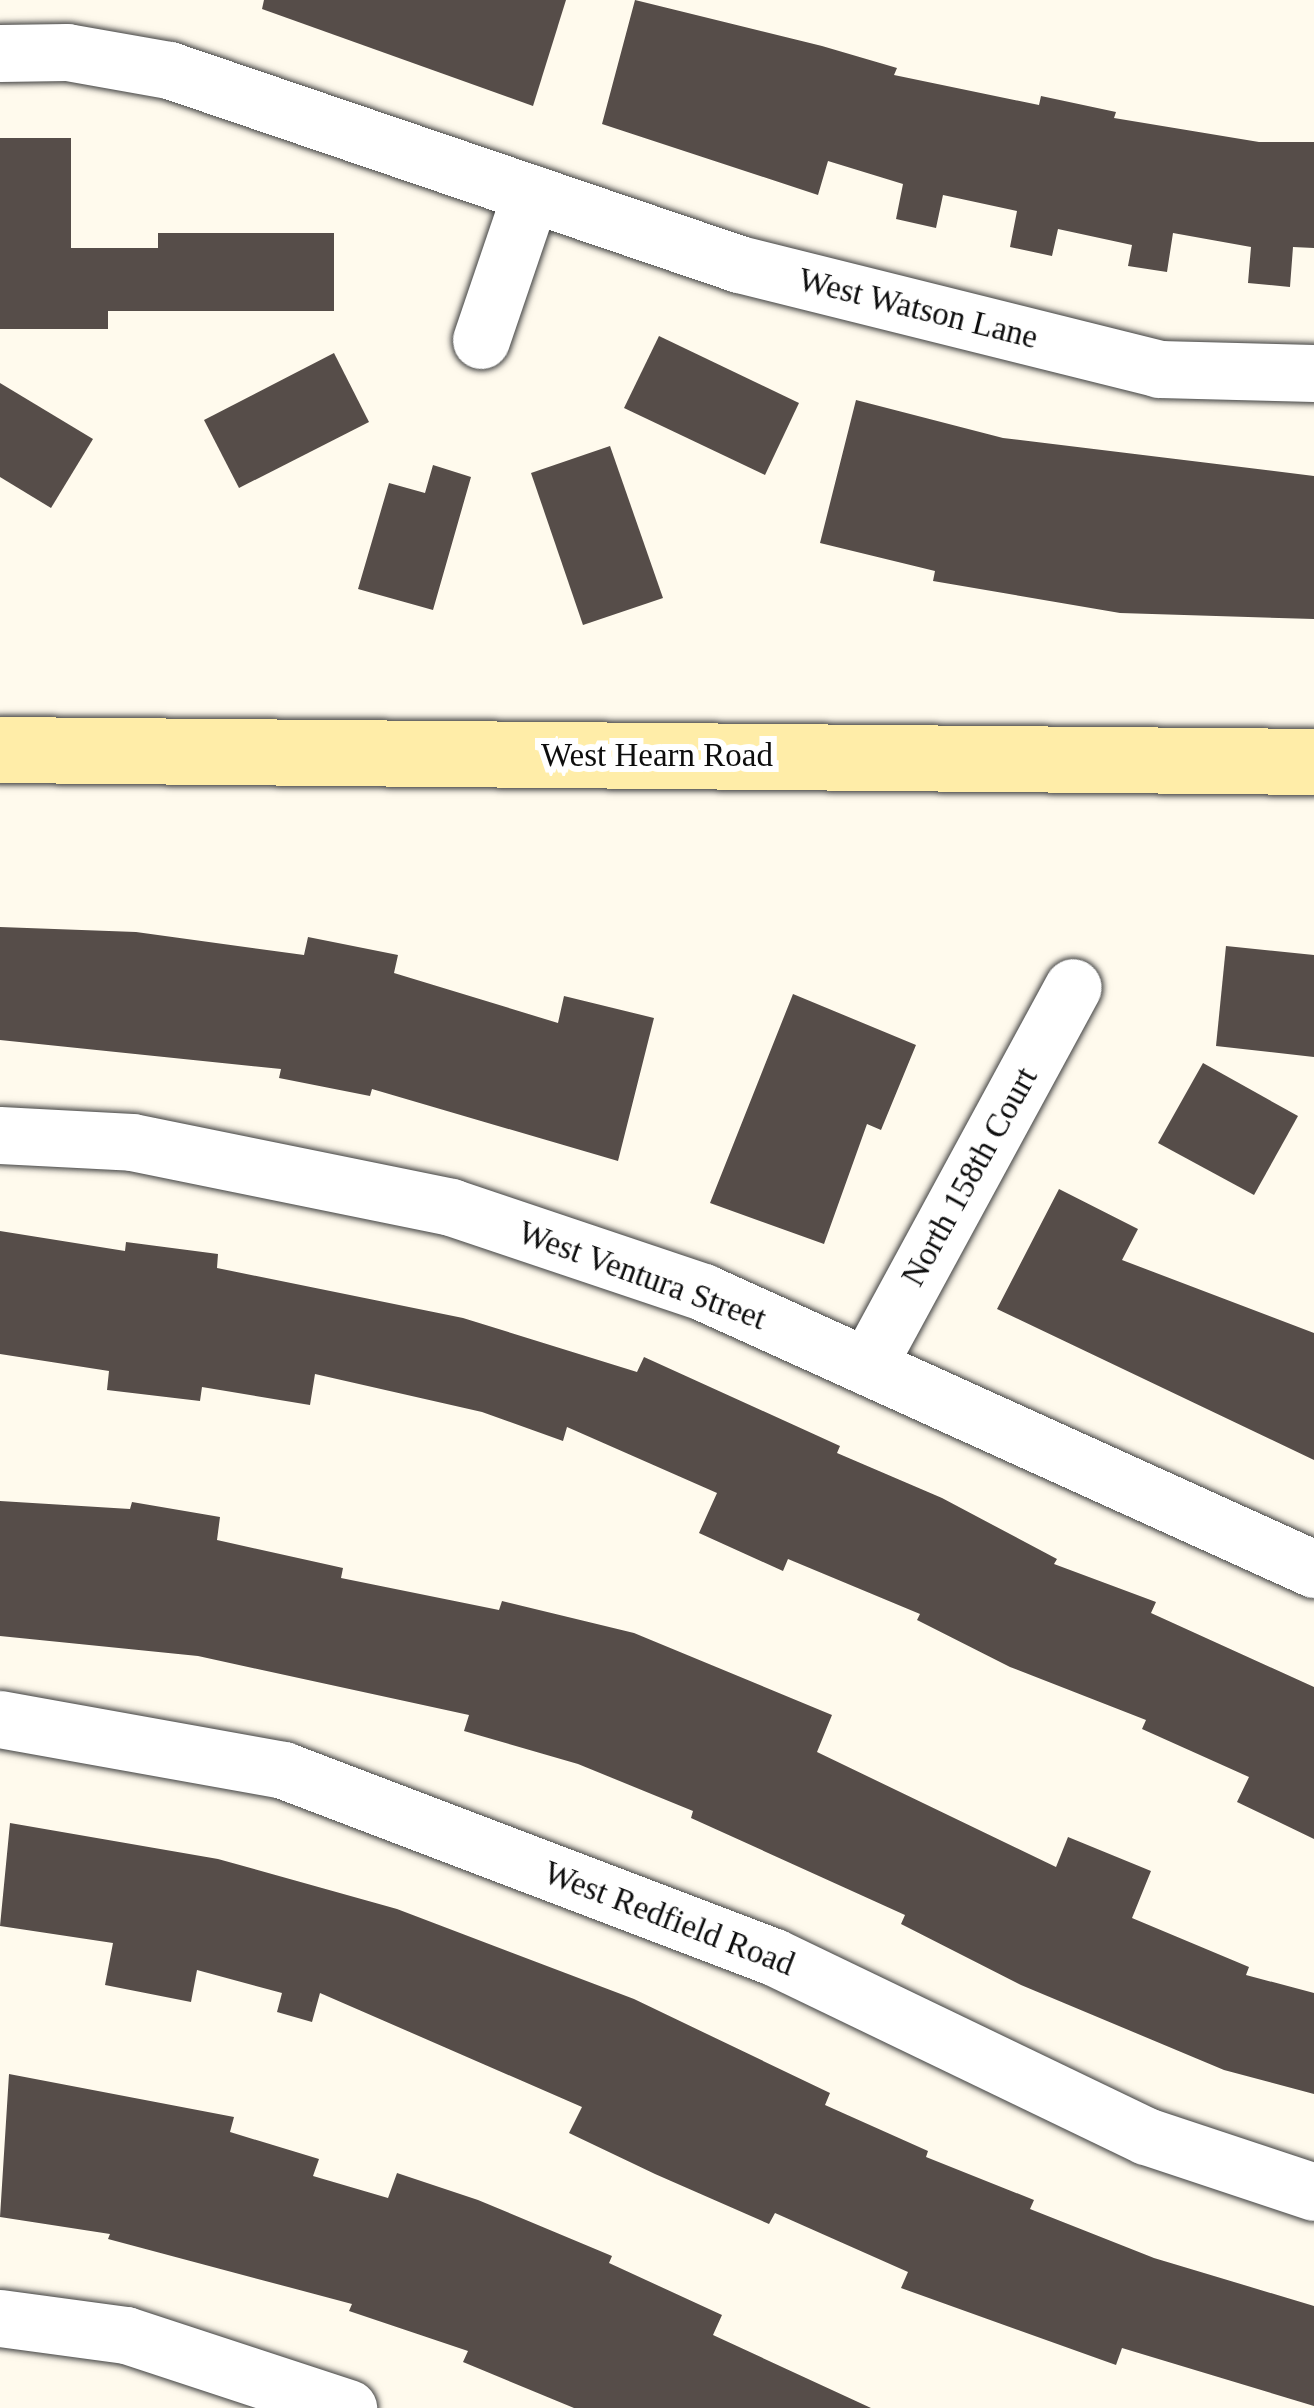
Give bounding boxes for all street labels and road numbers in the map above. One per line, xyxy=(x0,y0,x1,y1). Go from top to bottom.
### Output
street label: West Watson Lane xyxy=(794,260,1042,358)
street label: West Hearn Road xyxy=(541,736,773,776)
street label: North 158th Court xyxy=(894,1061,1046,1293)
street label: West Ventura Street xyxy=(512,1213,772,1339)
street label: West Redfield Road xyxy=(538,1853,800,1985)

